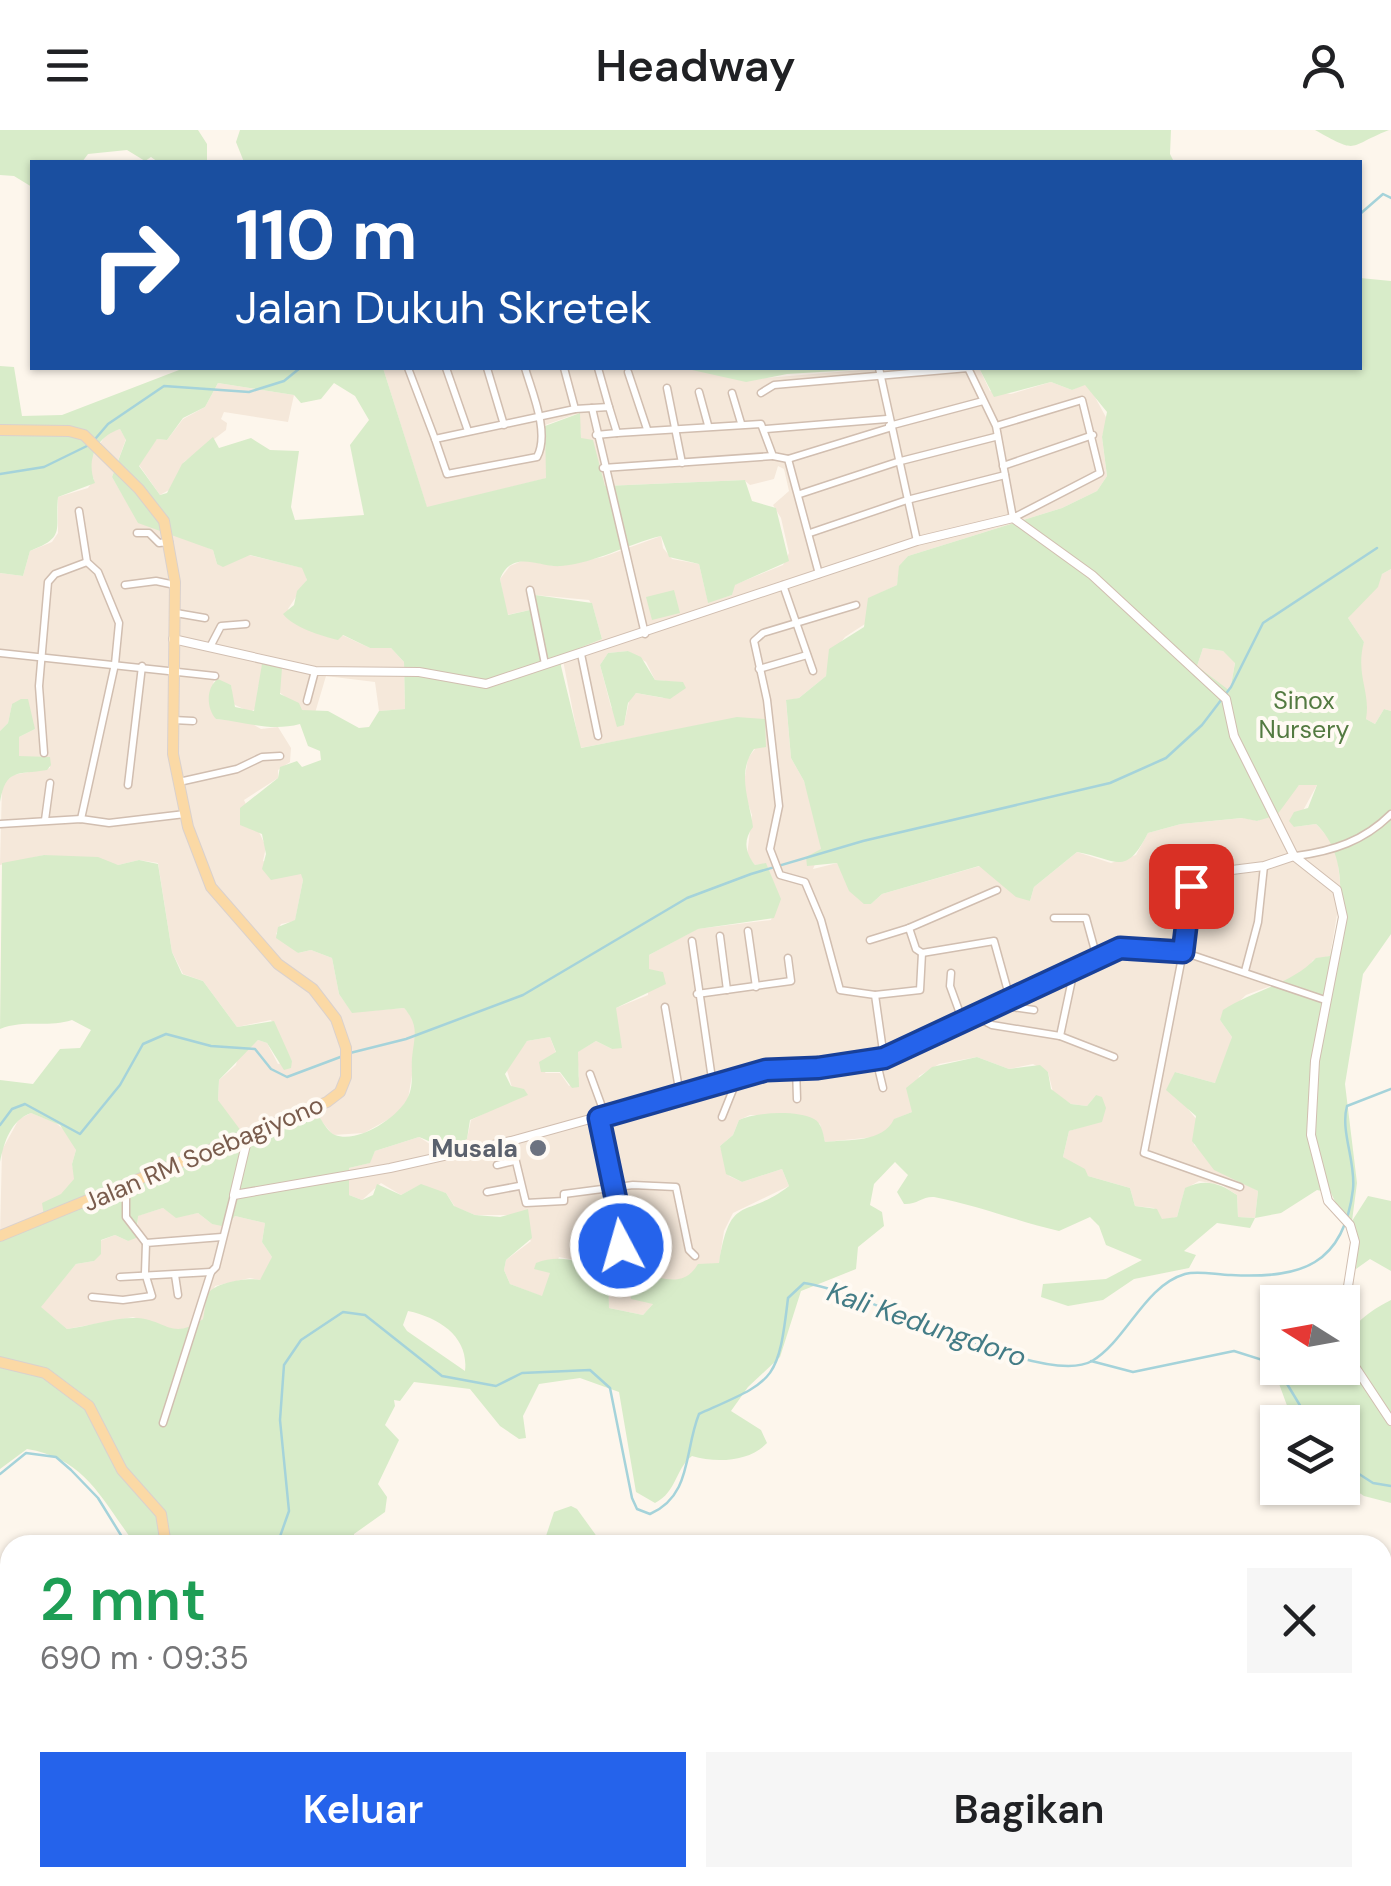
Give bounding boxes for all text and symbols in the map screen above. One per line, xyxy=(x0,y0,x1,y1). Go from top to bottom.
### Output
text: Headway xyxy=(596,36,795,95)
icon: menu xyxy=(40,38,95,93)
icon: person xyxy=(1296,38,1351,93)
text: 110 m xyxy=(235,190,418,281)
icon: right xyxy=(70,200,200,330)
text: Jalan Dukuh Skretek xyxy=(235,278,652,337)
park label: Sinox Nursery xyxy=(1259,684,1349,746)
pin xyxy=(1149,844,1234,929)
icon: arrive xyxy=(1164,859,1219,914)
street label: Jalan RM Soebagiyono xyxy=(78,1088,329,1219)
place label: Musala xyxy=(431,1132,518,1165)
marker: Musala xyxy=(527,1137,549,1159)
position arrow xyxy=(569,1194,673,1298)
water label: Kali Kedungdoro xyxy=(822,1273,1031,1376)
north arrow xyxy=(1260,1285,1360,1385)
map controls xyxy=(1260,1285,1360,1505)
button: layers xyxy=(1260,1405,1360,1505)
text: 2 mnt xyxy=(40,1560,206,1639)
button: close xyxy=(1247,1568,1352,1673)
text: 690 m · 09:35 xyxy=(40,1637,249,1679)
button: Keluar xyxy=(40,1752,686,1867)
button: Bagikan xyxy=(706,1752,1352,1867)

